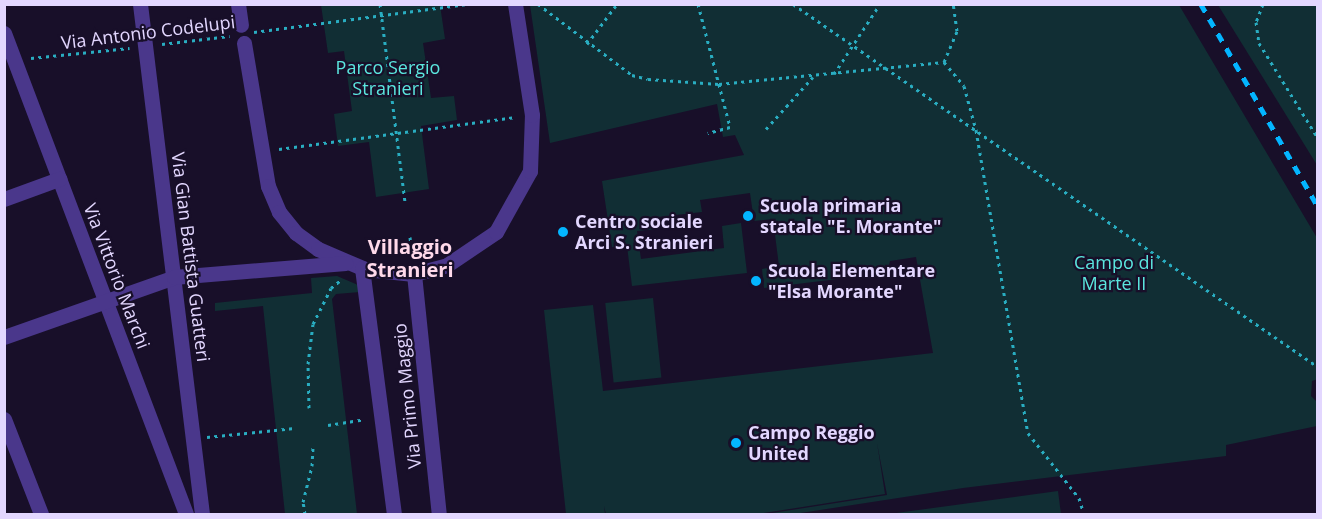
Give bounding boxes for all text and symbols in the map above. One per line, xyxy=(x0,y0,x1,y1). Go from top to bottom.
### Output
street label: Via Antonio Codelupi xyxy=(60,11,236,53)
park label: Parco Sergio Stranieri xyxy=(336,57,440,100)
street label: Via Gian Battista Guatteri xyxy=(167,151,215,363)
place label: Scuola primaria statale "E. Morante" xyxy=(760,195,941,238)
street label: Via Vittorio Marchi xyxy=(79,200,155,352)
marker: Scuola primaria statale "E. Morante" xyxy=(741,209,755,223)
place label: Centro sociale Arci S. Stranieri xyxy=(575,211,713,254)
marker: Centro sociale Arci S. Stranieri xyxy=(556,225,570,239)
district label: Villaggio Stranieri xyxy=(366,234,454,281)
park label: Campo di Marte II xyxy=(1074,252,1154,294)
place label: Scuola Elementare "Elsa Morante" xyxy=(768,260,935,302)
marker: Scuola Elementare "Elsa Morante" xyxy=(749,274,763,288)
street label: Via Primo Maggio xyxy=(389,322,425,470)
place label: Campo Reggio United xyxy=(748,422,875,464)
marker: Campo Reggio United xyxy=(729,436,743,450)

